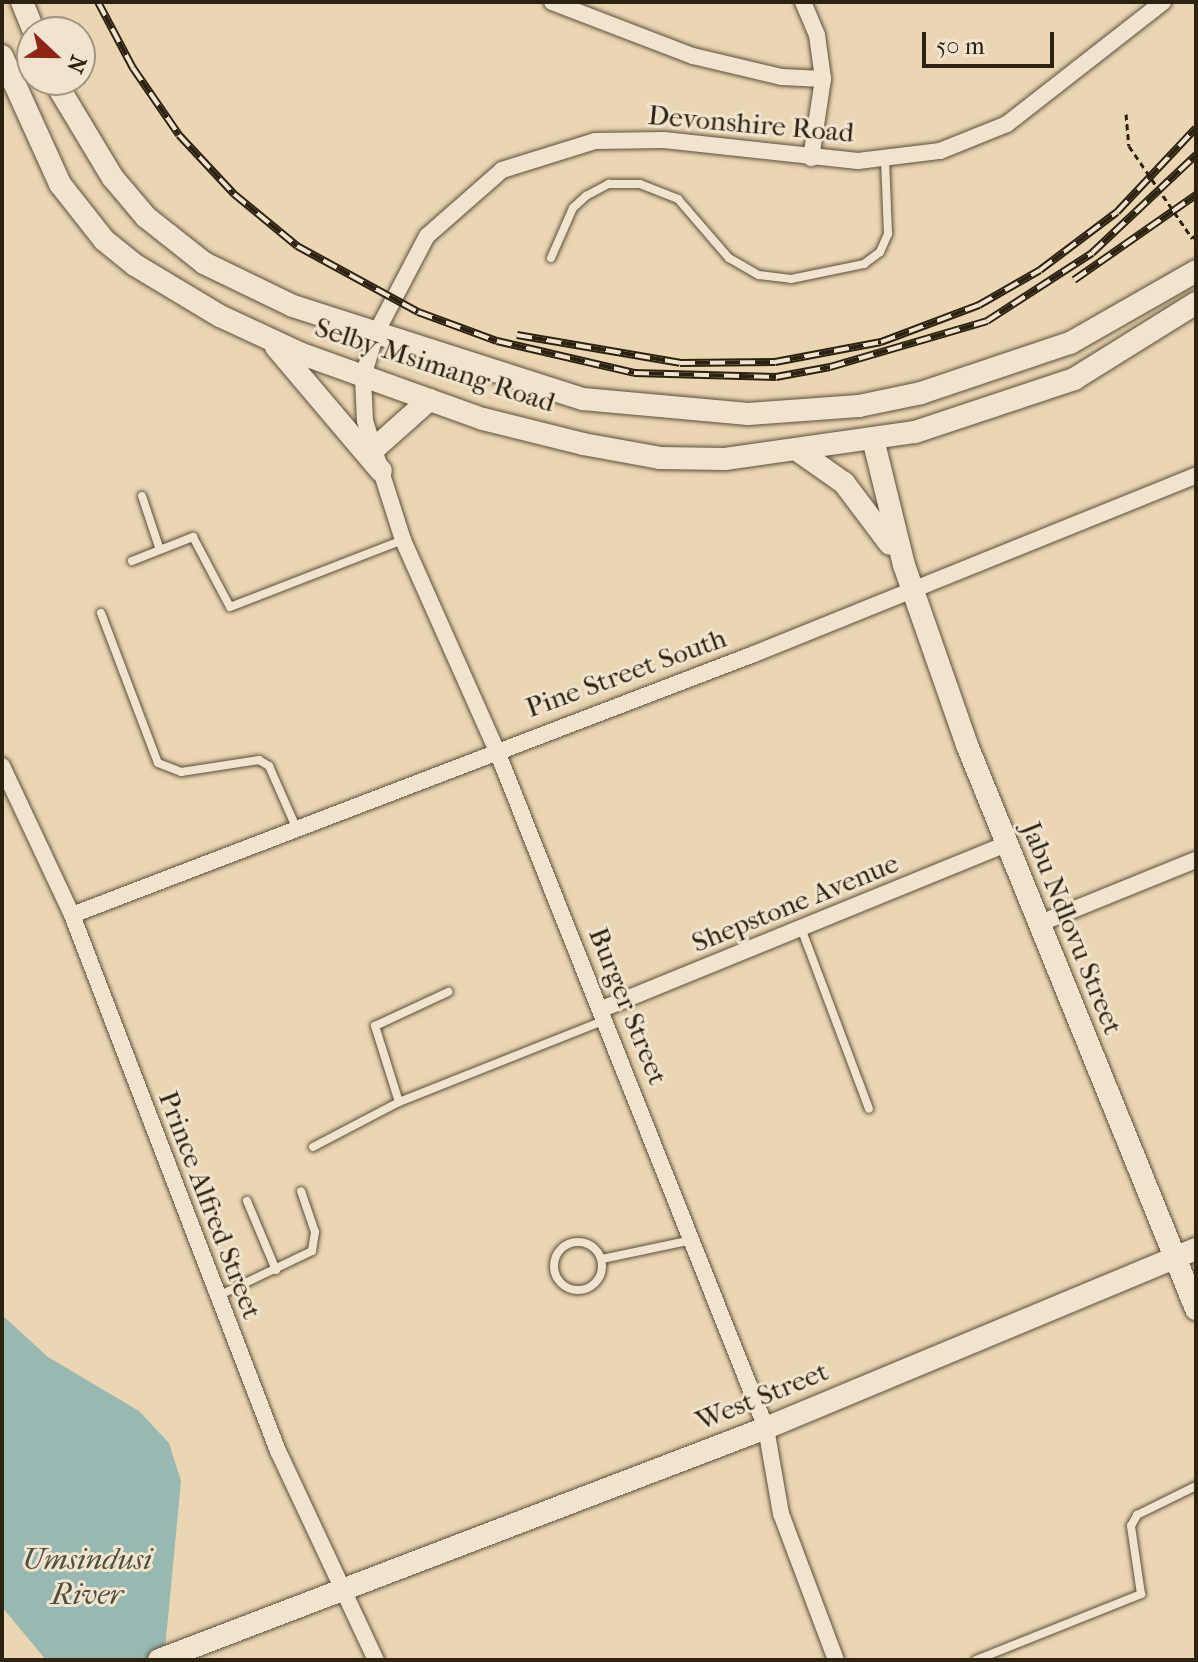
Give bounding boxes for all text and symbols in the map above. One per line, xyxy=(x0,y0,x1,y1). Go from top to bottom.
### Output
north arrow xyxy=(16,16,96,96)
scale bar xyxy=(926,16,1058,66)
text: 50 m xyxy=(936,32,985,60)
text: N xyxy=(61,52,92,77)
street label: Devonshire Road xyxy=(647,98,855,150)
street label: Selby Msimang Road xyxy=(311,310,559,420)
street label: Pine Street South xyxy=(521,621,731,725)
street label: Jabu Ndlovu Street xyxy=(1014,817,1130,1039)
street label: Shepstone Avenue xyxy=(687,846,903,960)
street label: Burger Street xyxy=(581,923,675,1089)
street label: Prince Alfred Street xyxy=(151,1086,269,1324)
street label: West Street xyxy=(691,1354,833,1438)
water label: Umsindusi River xyxy=(22,1542,152,1612)

